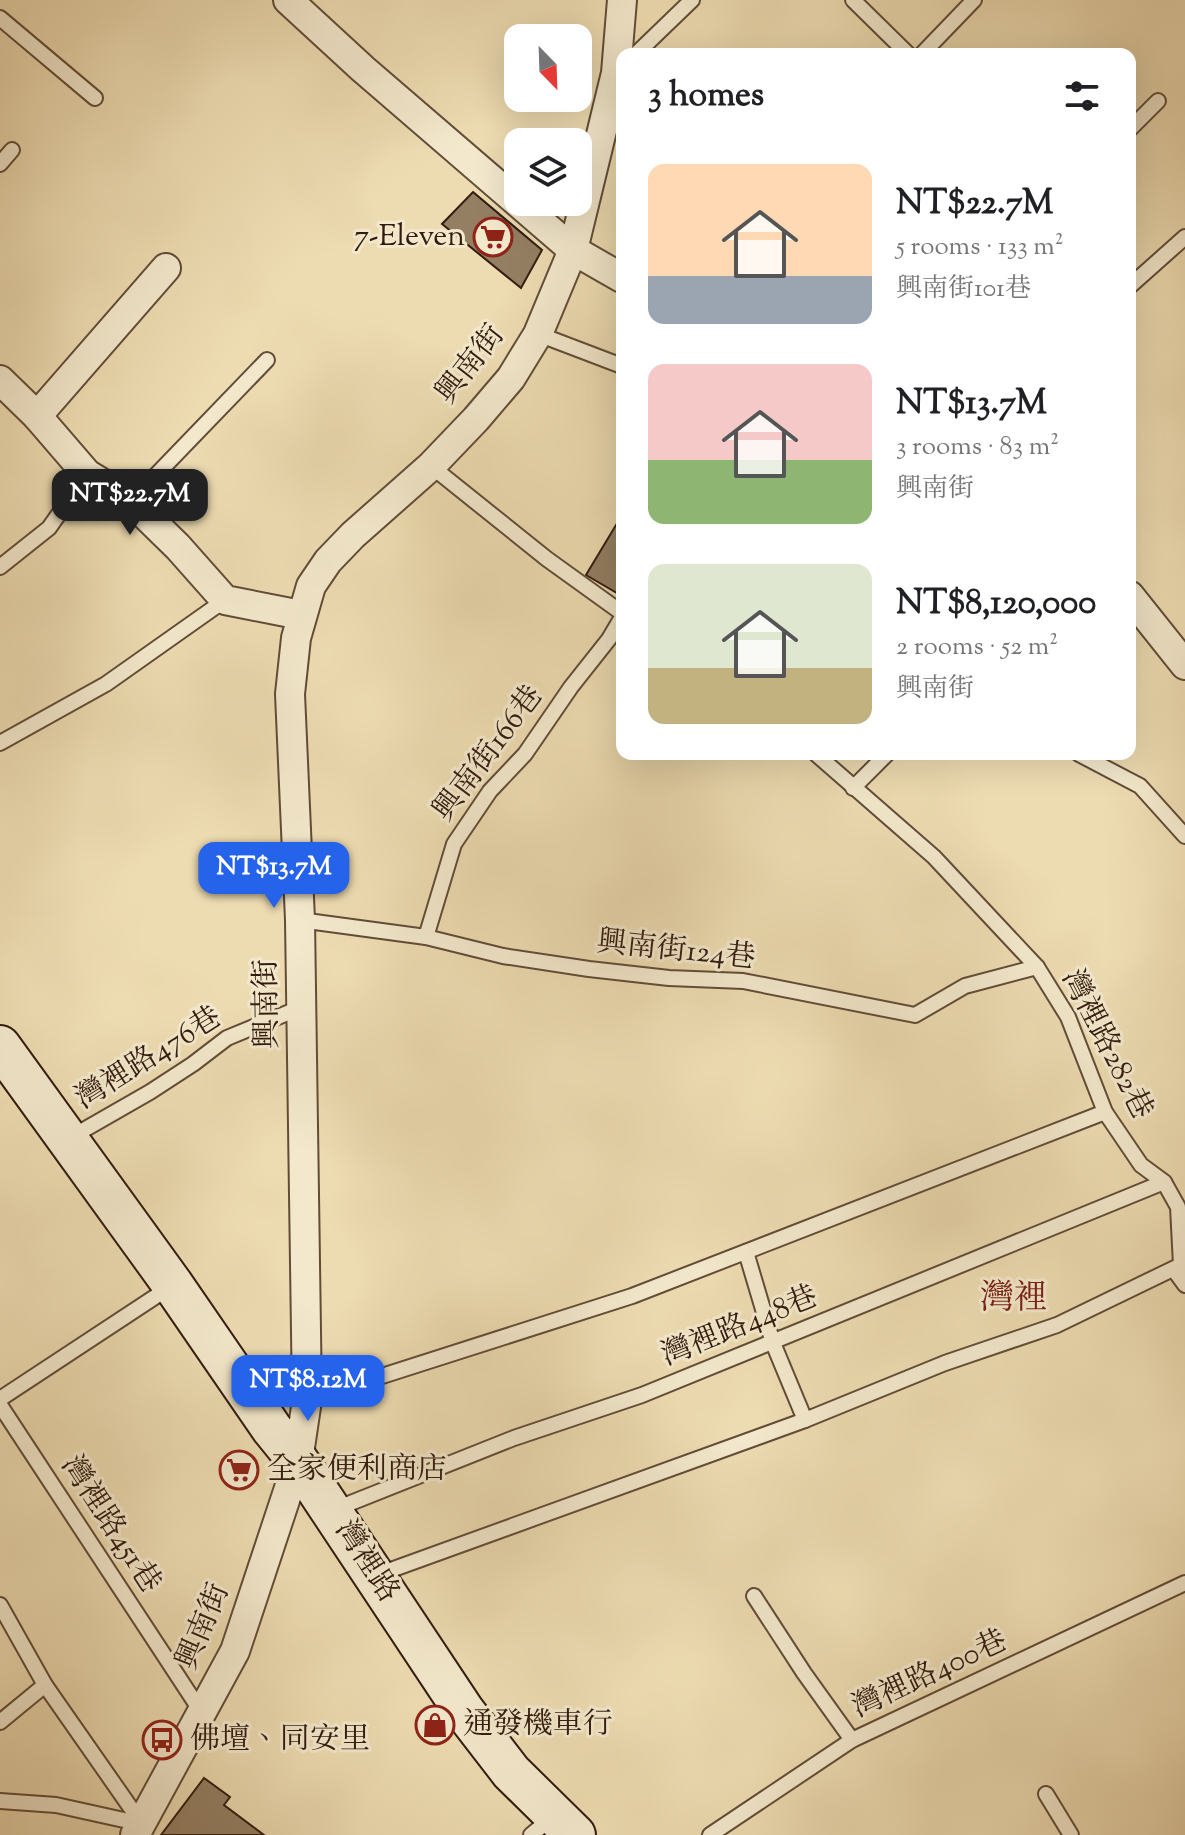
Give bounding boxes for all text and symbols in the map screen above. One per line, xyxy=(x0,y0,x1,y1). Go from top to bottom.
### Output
north arrow xyxy=(504,24,592,112)
map controls xyxy=(504,24,592,216)
text: 3 homes xyxy=(648,72,764,121)
icon: filters xyxy=(1060,74,1104,118)
button: layers xyxy=(504,128,592,216)
text: NT$22.7M xyxy=(896,180,1053,229)
icon: home xyxy=(712,196,808,292)
place label: 7-Eleven xyxy=(354,216,465,259)
supermarket icon: 7-Eleven xyxy=(472,216,514,258)
text: 5 rooms · 133 m² xyxy=(896,229,1064,266)
text: 興南街101巷 xyxy=(896,271,1031,308)
street label: 興南街 xyxy=(426,316,516,414)
text: NT$13.7M xyxy=(896,380,1047,429)
icon: home xyxy=(712,396,808,492)
text: 3 rooms · 83 m² xyxy=(896,429,1059,466)
pin: NT$22.7M xyxy=(47,469,213,537)
text: 興南街 xyxy=(896,471,974,508)
text: NT$22.7M xyxy=(70,476,190,513)
text: NT$8,120,000 xyxy=(896,580,1096,629)
icon: home xyxy=(712,596,808,692)
text: 2 rooms · 52 m² xyxy=(896,629,1058,666)
text: 興南街 xyxy=(896,671,974,708)
street label: 興南街166巷 xyxy=(424,677,554,831)
pin: NT$13.7M xyxy=(191,842,357,910)
text: NT$13.7M xyxy=(216,849,332,886)
street label: 興南街124巷 xyxy=(595,921,757,981)
street label: 興南街 xyxy=(246,959,290,1049)
street label: 灣裡路282巷 xyxy=(1050,963,1162,1127)
street label: 灣裡路476巷 xyxy=(68,997,230,1121)
district label: 灣裡 xyxy=(980,1275,1048,1324)
street label: 灣裡路448巷 xyxy=(655,1276,825,1378)
pin: NT$8.12M xyxy=(225,1355,391,1423)
text: NT$8.12M xyxy=(249,1362,367,1399)
street label: 灣裡路451巷 xyxy=(50,1448,170,1602)
supermarket icon: 全家便利商店 xyxy=(218,1449,260,1491)
place label: 全家便利商店 xyxy=(267,1449,447,1492)
street label: 灣裡路 xyxy=(323,1513,409,1611)
street label: 興南街 xyxy=(167,1577,241,1677)
street label: 灣裡路400巷 xyxy=(845,1620,1015,1730)
shop icon: 通發機車行 xyxy=(414,1704,456,1746)
place label: 通發機車行 xyxy=(463,1704,613,1747)
bus stop icon: 佛壇、同安里 xyxy=(141,1719,183,1761)
place label: 佛壇、同安里 xyxy=(190,1719,370,1762)

